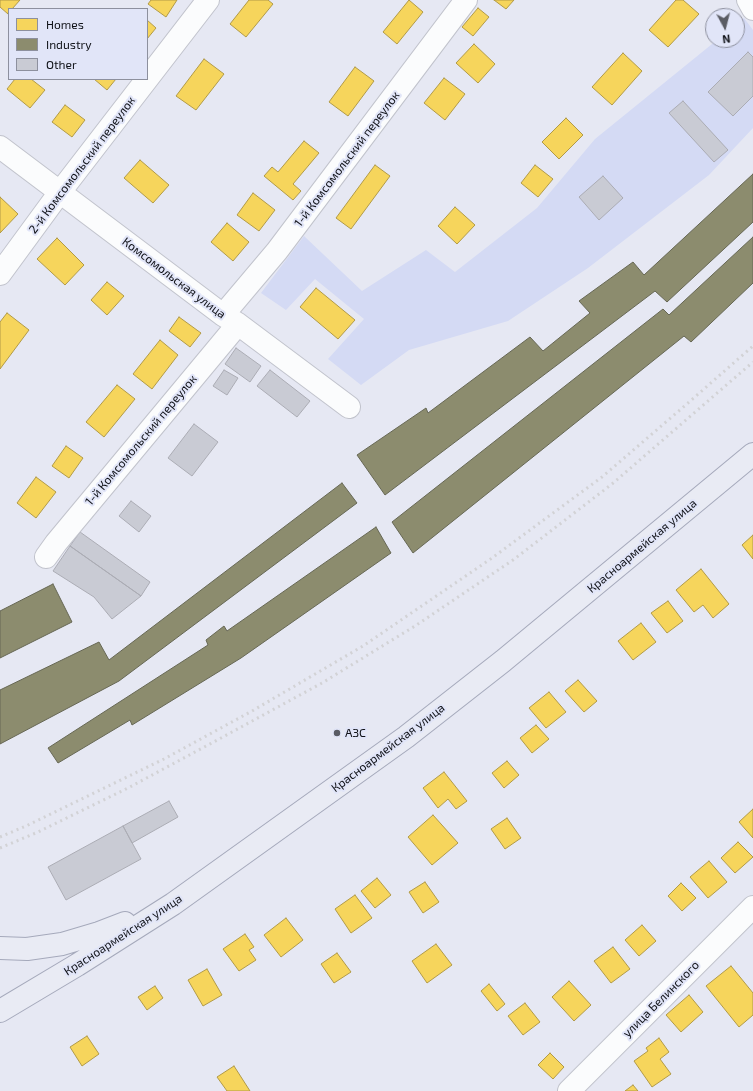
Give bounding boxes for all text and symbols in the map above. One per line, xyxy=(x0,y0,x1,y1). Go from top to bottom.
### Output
legend xyxy=(8,8,148,80)
north arrow xyxy=(705,8,745,48)
text: Homes xyxy=(46,17,84,31)
text: N xyxy=(722,32,731,46)
text: Industry xyxy=(46,37,92,51)
text: Other xyxy=(46,57,77,71)
street label: 1-й Комсомольский переулок xyxy=(291,88,403,230)
street label: 2-й Комсомольский переулок xyxy=(26,94,138,236)
street label: Комсомольская улица xyxy=(119,234,229,322)
street label: 1-й Комсомольский переулок xyxy=(82,372,200,508)
street label: Красноармейская улица xyxy=(584,496,700,596)
street label: Красноармейская улица xyxy=(328,701,448,795)
place label: АЗС xyxy=(345,726,366,740)
marker: АЗС xyxy=(332,728,342,738)
street label: Красноармейская улица xyxy=(61,891,185,979)
street label: улица Белинского xyxy=(620,958,702,1040)

